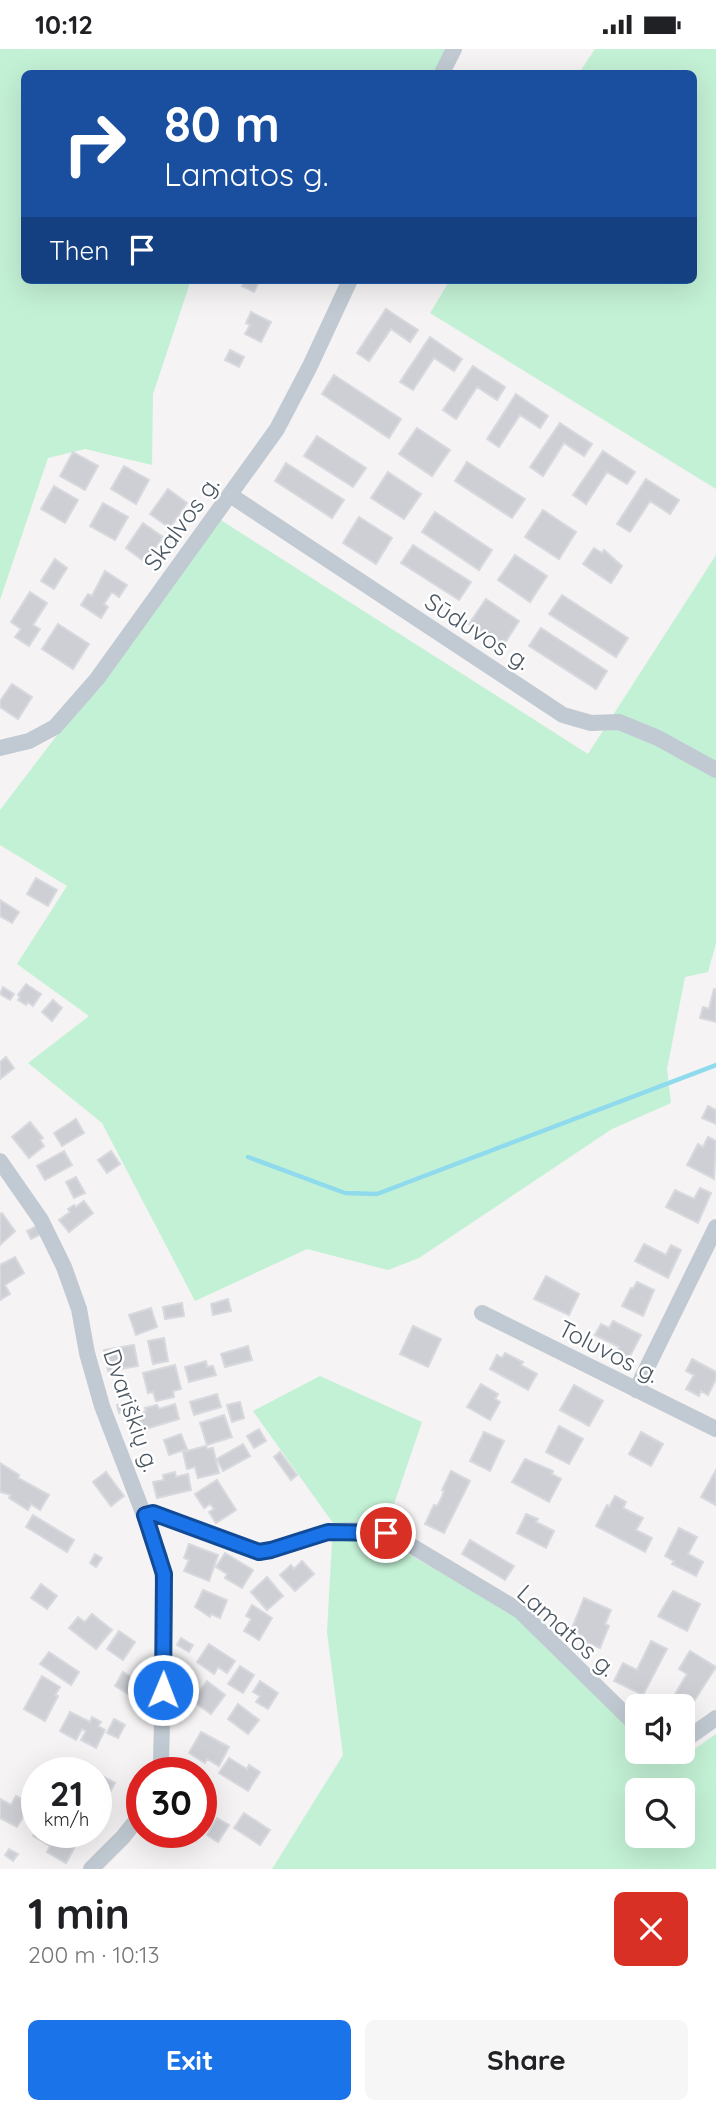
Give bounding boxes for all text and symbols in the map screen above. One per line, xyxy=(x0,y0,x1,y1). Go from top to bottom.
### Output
text: 10:12 xyxy=(35,8,93,41)
text: 80 m xyxy=(164,93,280,154)
icon: right xyxy=(49,98,140,189)
text: Lamatos g. xyxy=(164,154,329,194)
icon: arrive xyxy=(123,231,161,269)
text: Then xyxy=(49,234,109,267)
street label: Skalvos g. xyxy=(137,470,225,576)
street label: Sūduvos g. xyxy=(420,586,536,676)
street label: Toluvos g. xyxy=(553,1313,665,1389)
street label: Dvariškių g. xyxy=(97,1345,167,1475)
pin xyxy=(356,1503,416,1563)
icon: arrive xyxy=(367,1514,405,1552)
street label: Lamatos g. xyxy=(511,1578,623,1682)
position arrow xyxy=(126,1653,200,1727)
map controls xyxy=(625,1694,695,1848)
button: sound xyxy=(625,1694,695,1764)
speed limit sign: 30 xyxy=(126,1757,217,1848)
text: 21 xyxy=(50,1771,83,1815)
button: search xyxy=(625,1778,695,1848)
text: km/h xyxy=(44,1808,89,1831)
text: 1 min xyxy=(28,1887,130,1940)
button: close xyxy=(614,1892,688,1966)
text: 200 m · 10:13 xyxy=(28,1940,159,1969)
button: Exit xyxy=(28,2020,351,2100)
button: Share xyxy=(365,2020,688,2100)

